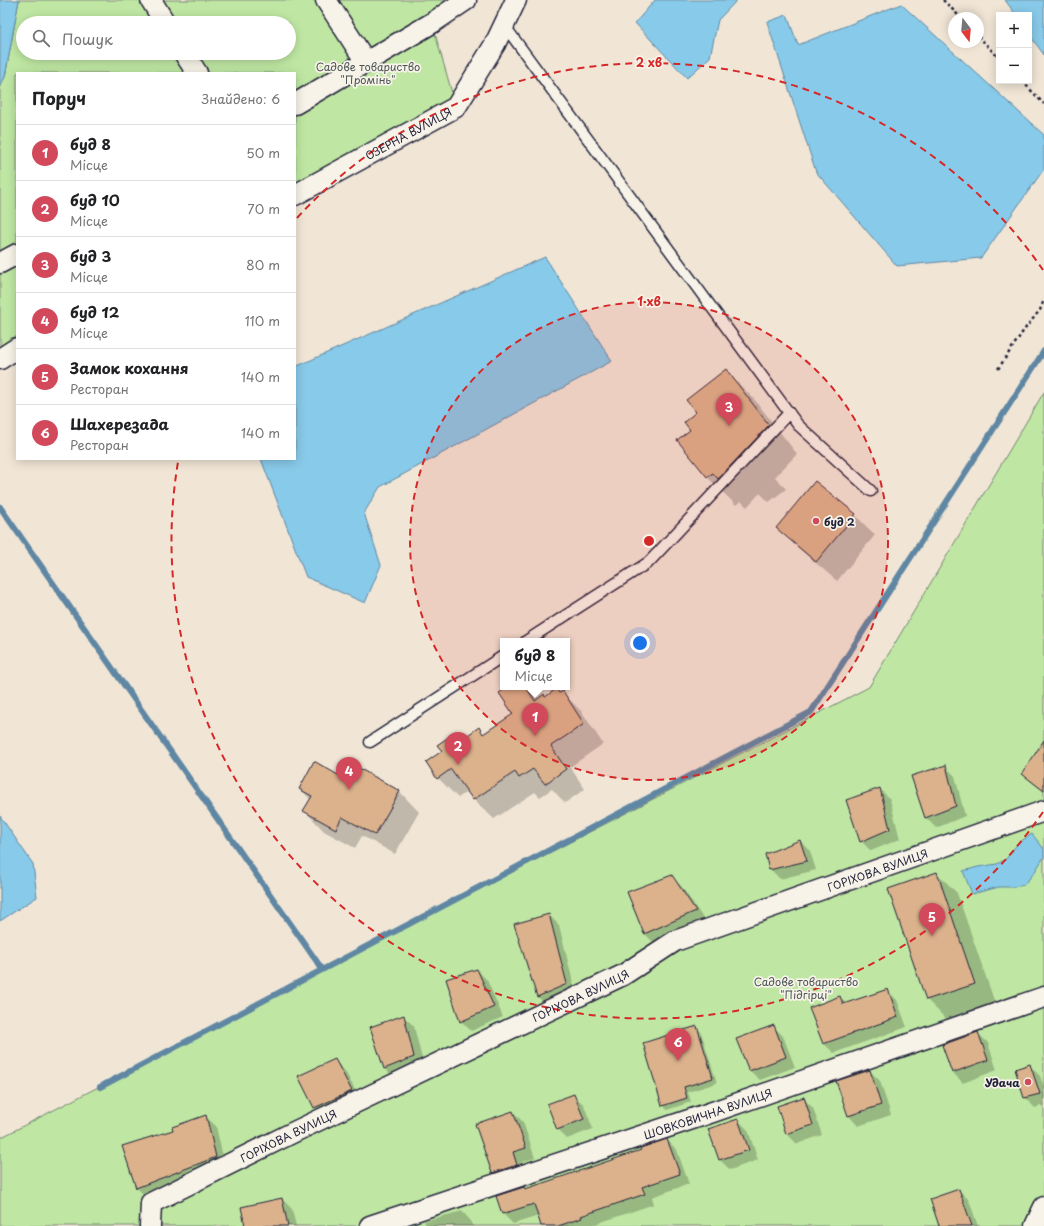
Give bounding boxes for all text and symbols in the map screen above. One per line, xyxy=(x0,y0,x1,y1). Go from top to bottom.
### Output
north arrow xyxy=(948,12,984,48)
map controls xyxy=(996,12,1032,84)
button: + xyxy=(996,12,1032,48)
search box xyxy=(16,16,296,60)
icon: search xyxy=(30,27,52,49)
text: Пошук xyxy=(62,27,113,50)
button: − xyxy=(996,48,1032,84)
text: 2 хв xyxy=(636,53,662,71)
park label: Садове товариство "Промінь" xyxy=(316,58,420,88)
text: Поруч xyxy=(32,85,86,111)
text: Знайдено: 6 xyxy=(201,89,280,108)
street label: ОЗЕРНА ВУЛИЦЯ xyxy=(362,103,455,164)
text: буд 8 xyxy=(70,132,111,155)
text: 1 xyxy=(42,143,48,162)
text: 50 m xyxy=(246,143,280,162)
text: Місце xyxy=(70,155,108,174)
text: буд 10 xyxy=(70,188,120,211)
text: 2 xyxy=(40,199,50,218)
text: 70 m xyxy=(247,199,280,218)
text: Місце xyxy=(70,211,108,230)
text: буд 3 xyxy=(70,244,111,267)
text: 3 xyxy=(41,255,49,274)
text: 80 m xyxy=(246,255,280,274)
text: Місце xyxy=(70,267,108,286)
text: 1 хв xyxy=(637,292,661,310)
text: буд 12 xyxy=(70,300,119,323)
text: 4 xyxy=(41,311,49,330)
text: 110 m xyxy=(245,311,280,330)
text: Місце xyxy=(70,323,108,342)
text: Замок кохання xyxy=(70,356,188,379)
text: 5 xyxy=(41,367,49,386)
text: 140 m xyxy=(241,367,280,386)
text: Ресторан xyxy=(70,379,129,398)
pin: 3 xyxy=(716,393,742,426)
text: Шахерезада xyxy=(70,412,169,435)
text: 6 xyxy=(40,423,50,442)
text: 140 m xyxy=(241,423,280,442)
text: Ресторан xyxy=(70,435,129,454)
place label: буд 2 xyxy=(824,513,855,530)
marker: буд 2 xyxy=(811,516,821,526)
centre of rings xyxy=(642,534,656,548)
your location xyxy=(630,633,650,653)
popup xyxy=(500,638,570,690)
text: буд 8 xyxy=(515,643,555,666)
text: Місце xyxy=(515,666,553,685)
pin: 1 xyxy=(522,703,548,736)
pin: 2 xyxy=(445,732,471,765)
pin: 4 xyxy=(336,757,362,790)
street label: ГОРІХОВА ВУЛИЦЯ xyxy=(825,844,930,895)
pin: 5 xyxy=(919,903,945,936)
street label: ГОРІХОВА ВУЛИЦЯ xyxy=(529,965,632,1026)
park label: Садове товариство "Підгірці" xyxy=(754,973,858,1003)
pin: 6 xyxy=(665,1028,691,1061)
place label: Удача xyxy=(985,1074,1020,1091)
marker: Удача xyxy=(1023,1077,1033,1087)
street label: ШОВКОВИЧНА ВУЛИЦЯ xyxy=(641,1084,774,1143)
street label: ГОРІХОВА ВУЛИЦЯ xyxy=(237,1104,339,1166)

